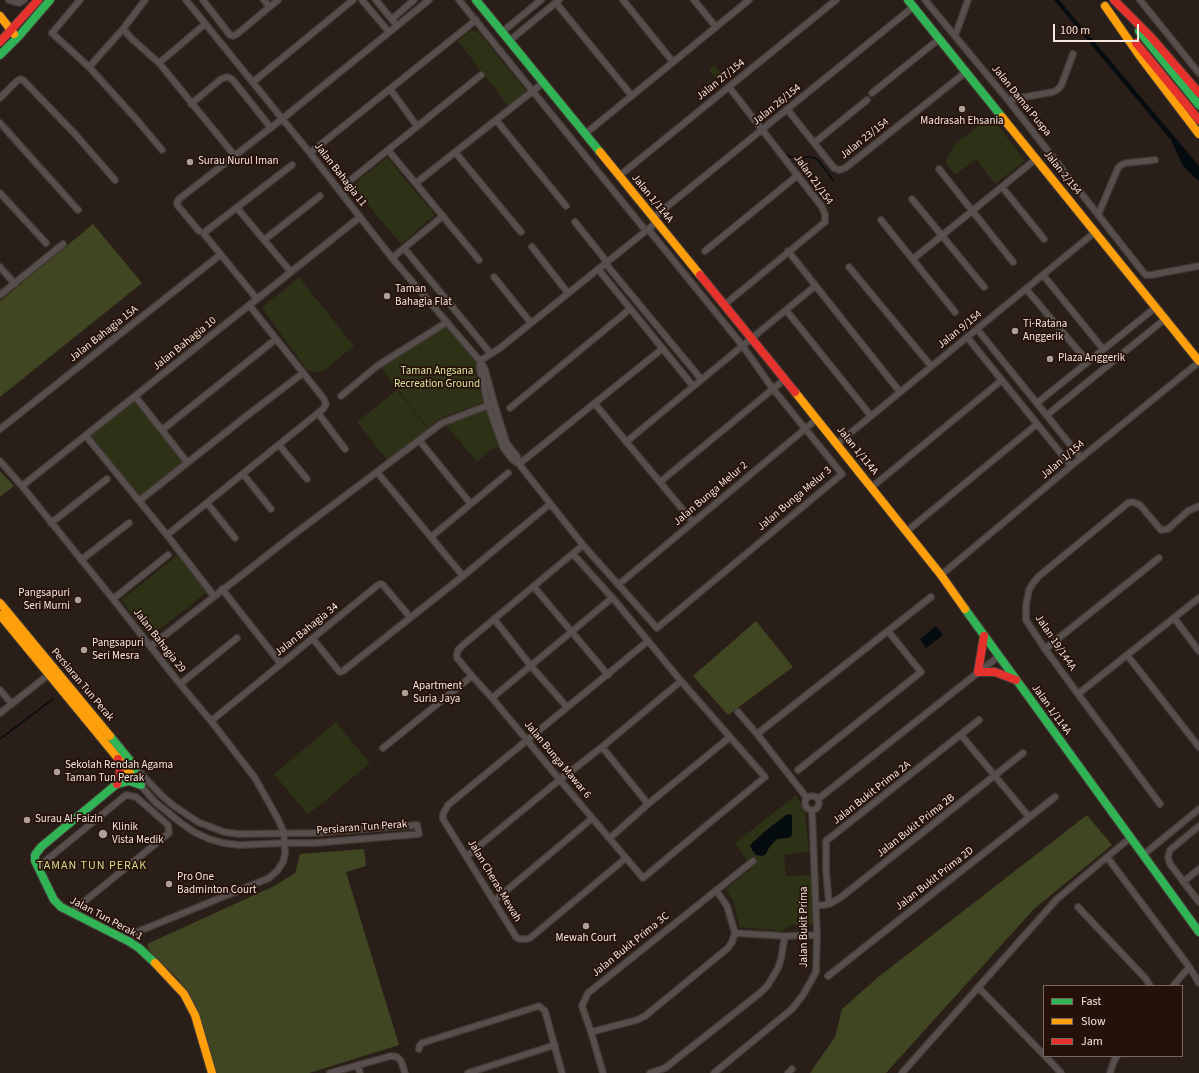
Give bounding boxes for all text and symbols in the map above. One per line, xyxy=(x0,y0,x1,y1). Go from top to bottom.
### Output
scale bar xyxy=(1055,16,1141,42)
text: 100 m xyxy=(1060,22,1090,39)
street label: Jalan 27/154 xyxy=(694,56,748,104)
street label: Jalan Damai Puspa xyxy=(988,63,1054,139)
street label: Jalan 26/154 xyxy=(750,81,804,129)
marker: Madrasah Ehsania xyxy=(957,104,967,114)
place label: Madrasah Ehsania xyxy=(920,115,1004,129)
street label: Jalan 23/154 xyxy=(838,116,892,162)
street label: Jalan Bahagia 11 xyxy=(311,140,369,210)
street label: Jalan 2/154 xyxy=(1040,148,1084,198)
street label: Jalan 21/154 xyxy=(790,152,836,208)
place label: Surau Nurul Iman xyxy=(198,155,279,169)
marker: Surau Nurul Iman xyxy=(185,157,195,167)
street label: Jalan 1/114A xyxy=(628,172,676,226)
place label: Taman Bahagia Flat xyxy=(395,283,452,309)
marker: Taman Bahagia Flat xyxy=(382,291,392,301)
street label: Jalan Bahagia 15A xyxy=(67,303,141,365)
street label: Jalan 9/154 xyxy=(935,308,985,352)
street label: Jalan Bahagia 10 xyxy=(151,314,219,374)
place label: Ti-Ratana Anggerik xyxy=(1023,318,1067,344)
marker: Ti-Ratana Anggerik xyxy=(1010,326,1020,336)
place label: Plaza Anggerik xyxy=(1058,352,1125,366)
marker: Plaza Anggerik xyxy=(1045,354,1055,364)
park label: Taman Angsana Recreation Ground xyxy=(394,365,480,391)
street label: Jalan 1/114A xyxy=(833,424,881,478)
street label: Jalan 1/154 xyxy=(1038,438,1088,482)
street label: Jalan Bunga Melur 2 xyxy=(671,459,751,529)
street label: Jalan Bunga Melur 3 xyxy=(755,464,835,534)
place label: Pangsapuri Seri Murni xyxy=(18,587,70,613)
marker: Pangsapuri Seri Murni xyxy=(73,595,83,605)
street label: Jalan Bahagia 34 xyxy=(273,600,341,660)
street label: Jalan Bahagia 29 xyxy=(130,606,188,676)
street label: Jalan 19/144A xyxy=(1031,613,1079,673)
place label: Pangsapuri Seri Mesra xyxy=(92,637,144,663)
marker: Pangsapuri Seri Mesra xyxy=(79,645,89,655)
street label: Persiaran Tun Perak xyxy=(48,646,116,724)
place label: Apartment Suria Jaya xyxy=(413,680,462,706)
street label: Jalan 1/114A xyxy=(1028,682,1074,738)
marker: Apartment Suria Jaya xyxy=(400,688,410,698)
street label: Jalan Bunga Mawar 6 xyxy=(521,718,593,802)
place label: Sekolah Rendah Agama Taman Tun Perak xyxy=(65,759,173,785)
street label: Jalan Bukit Prima 2A xyxy=(831,759,913,827)
marker: Sekolah Rendah Agama Taman Tun Perak xyxy=(52,767,62,777)
street label: Jalan Bukit Prima 2B xyxy=(874,791,958,861)
place label: Surau Al-Faizin xyxy=(35,813,103,827)
marker: Surau Al-Faizin xyxy=(22,815,32,825)
street label: Persiaran Tun Perak xyxy=(316,818,408,838)
place label: Klinik Vista Medik xyxy=(112,821,164,847)
marker: Klinik Vista Medik xyxy=(97,828,109,840)
street label: Jalan Cheras Mewah xyxy=(464,837,524,925)
street label: Jalan Bukit Prima 2D xyxy=(893,844,977,914)
district label: TAMAN TUN PERAK xyxy=(37,859,147,873)
place label: Pro One Badminton Court xyxy=(177,871,256,897)
marker: Pro One Badminton Court xyxy=(164,879,174,889)
street label: Jalan Bukit Prima xyxy=(798,886,812,968)
street label: Jalan Tun Perak 1 xyxy=(67,894,145,944)
street label: Jalan Bukit Prima 3C xyxy=(590,910,672,980)
marker: Mewah Court xyxy=(581,921,591,931)
place label: Mewah Court xyxy=(556,932,616,946)
legend xyxy=(1043,985,1183,1057)
text: Fast xyxy=(1081,993,1101,1010)
text: Slow xyxy=(1081,1013,1106,1030)
text: Jam xyxy=(1081,1033,1103,1050)

